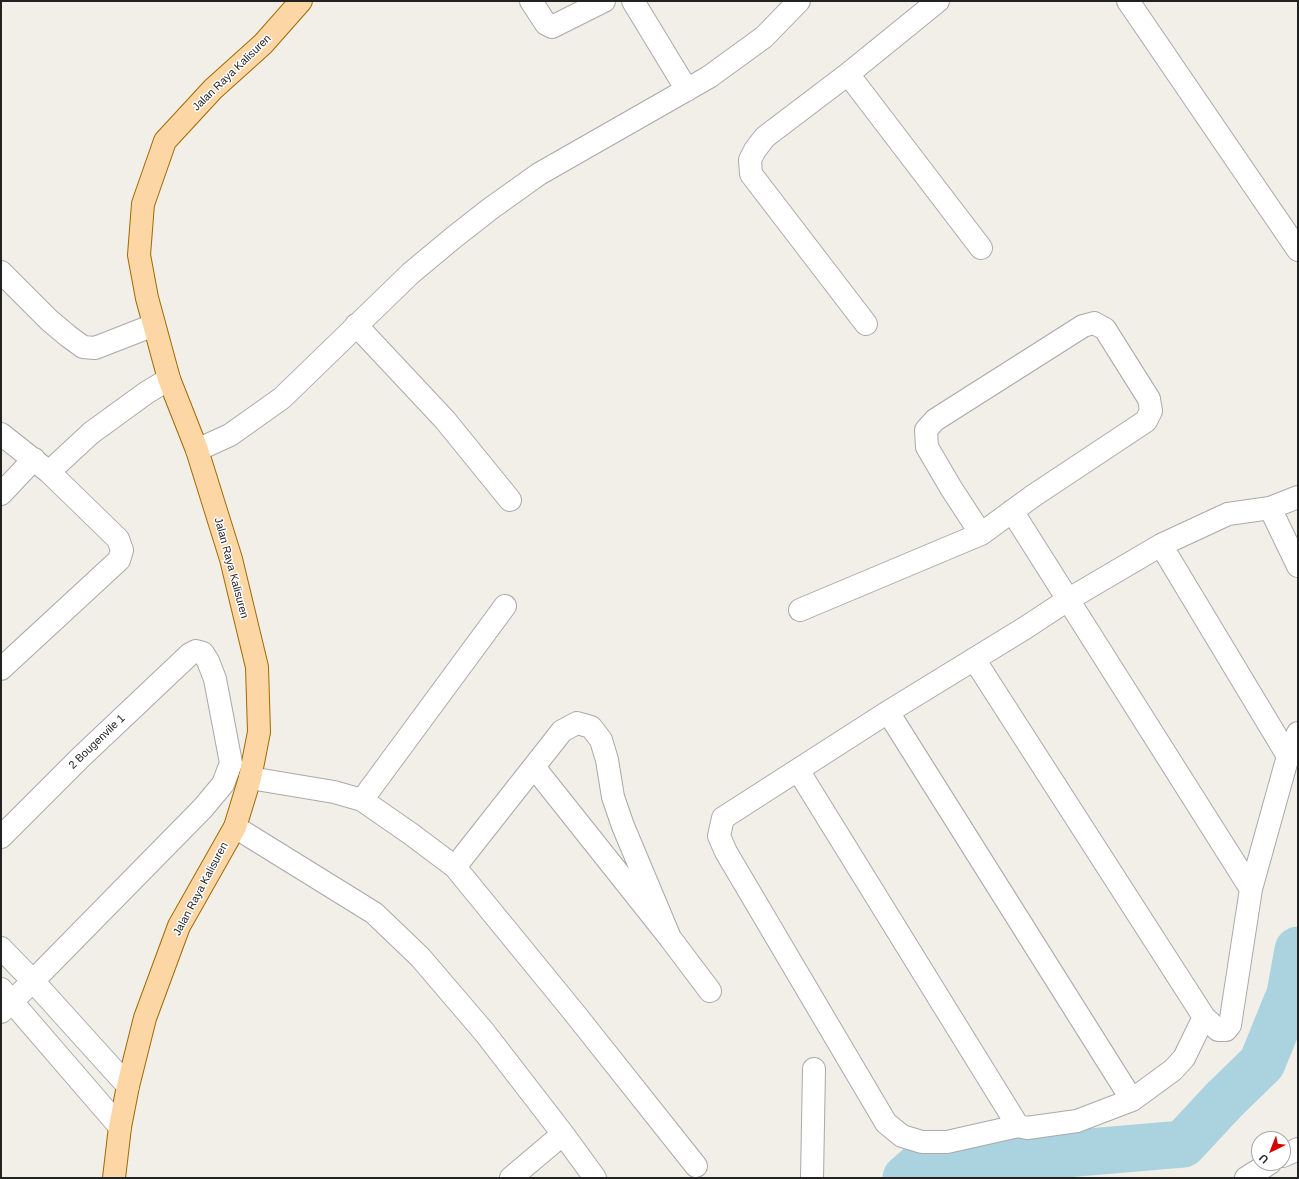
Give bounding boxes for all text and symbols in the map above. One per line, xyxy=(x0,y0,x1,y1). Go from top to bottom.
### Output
street label: Jalan Raya Kalisuren xyxy=(190,32,274,114)
street label: Jalan Raya Kalisuren xyxy=(211,516,251,620)
street label: 2 Bougenvile 1 xyxy=(66,712,128,772)
street label: Jalan Raya Kalisuren xyxy=(171,840,231,938)
north arrow xyxy=(1251,1131,1291,1171)
text: U xyxy=(1257,1152,1271,1166)

